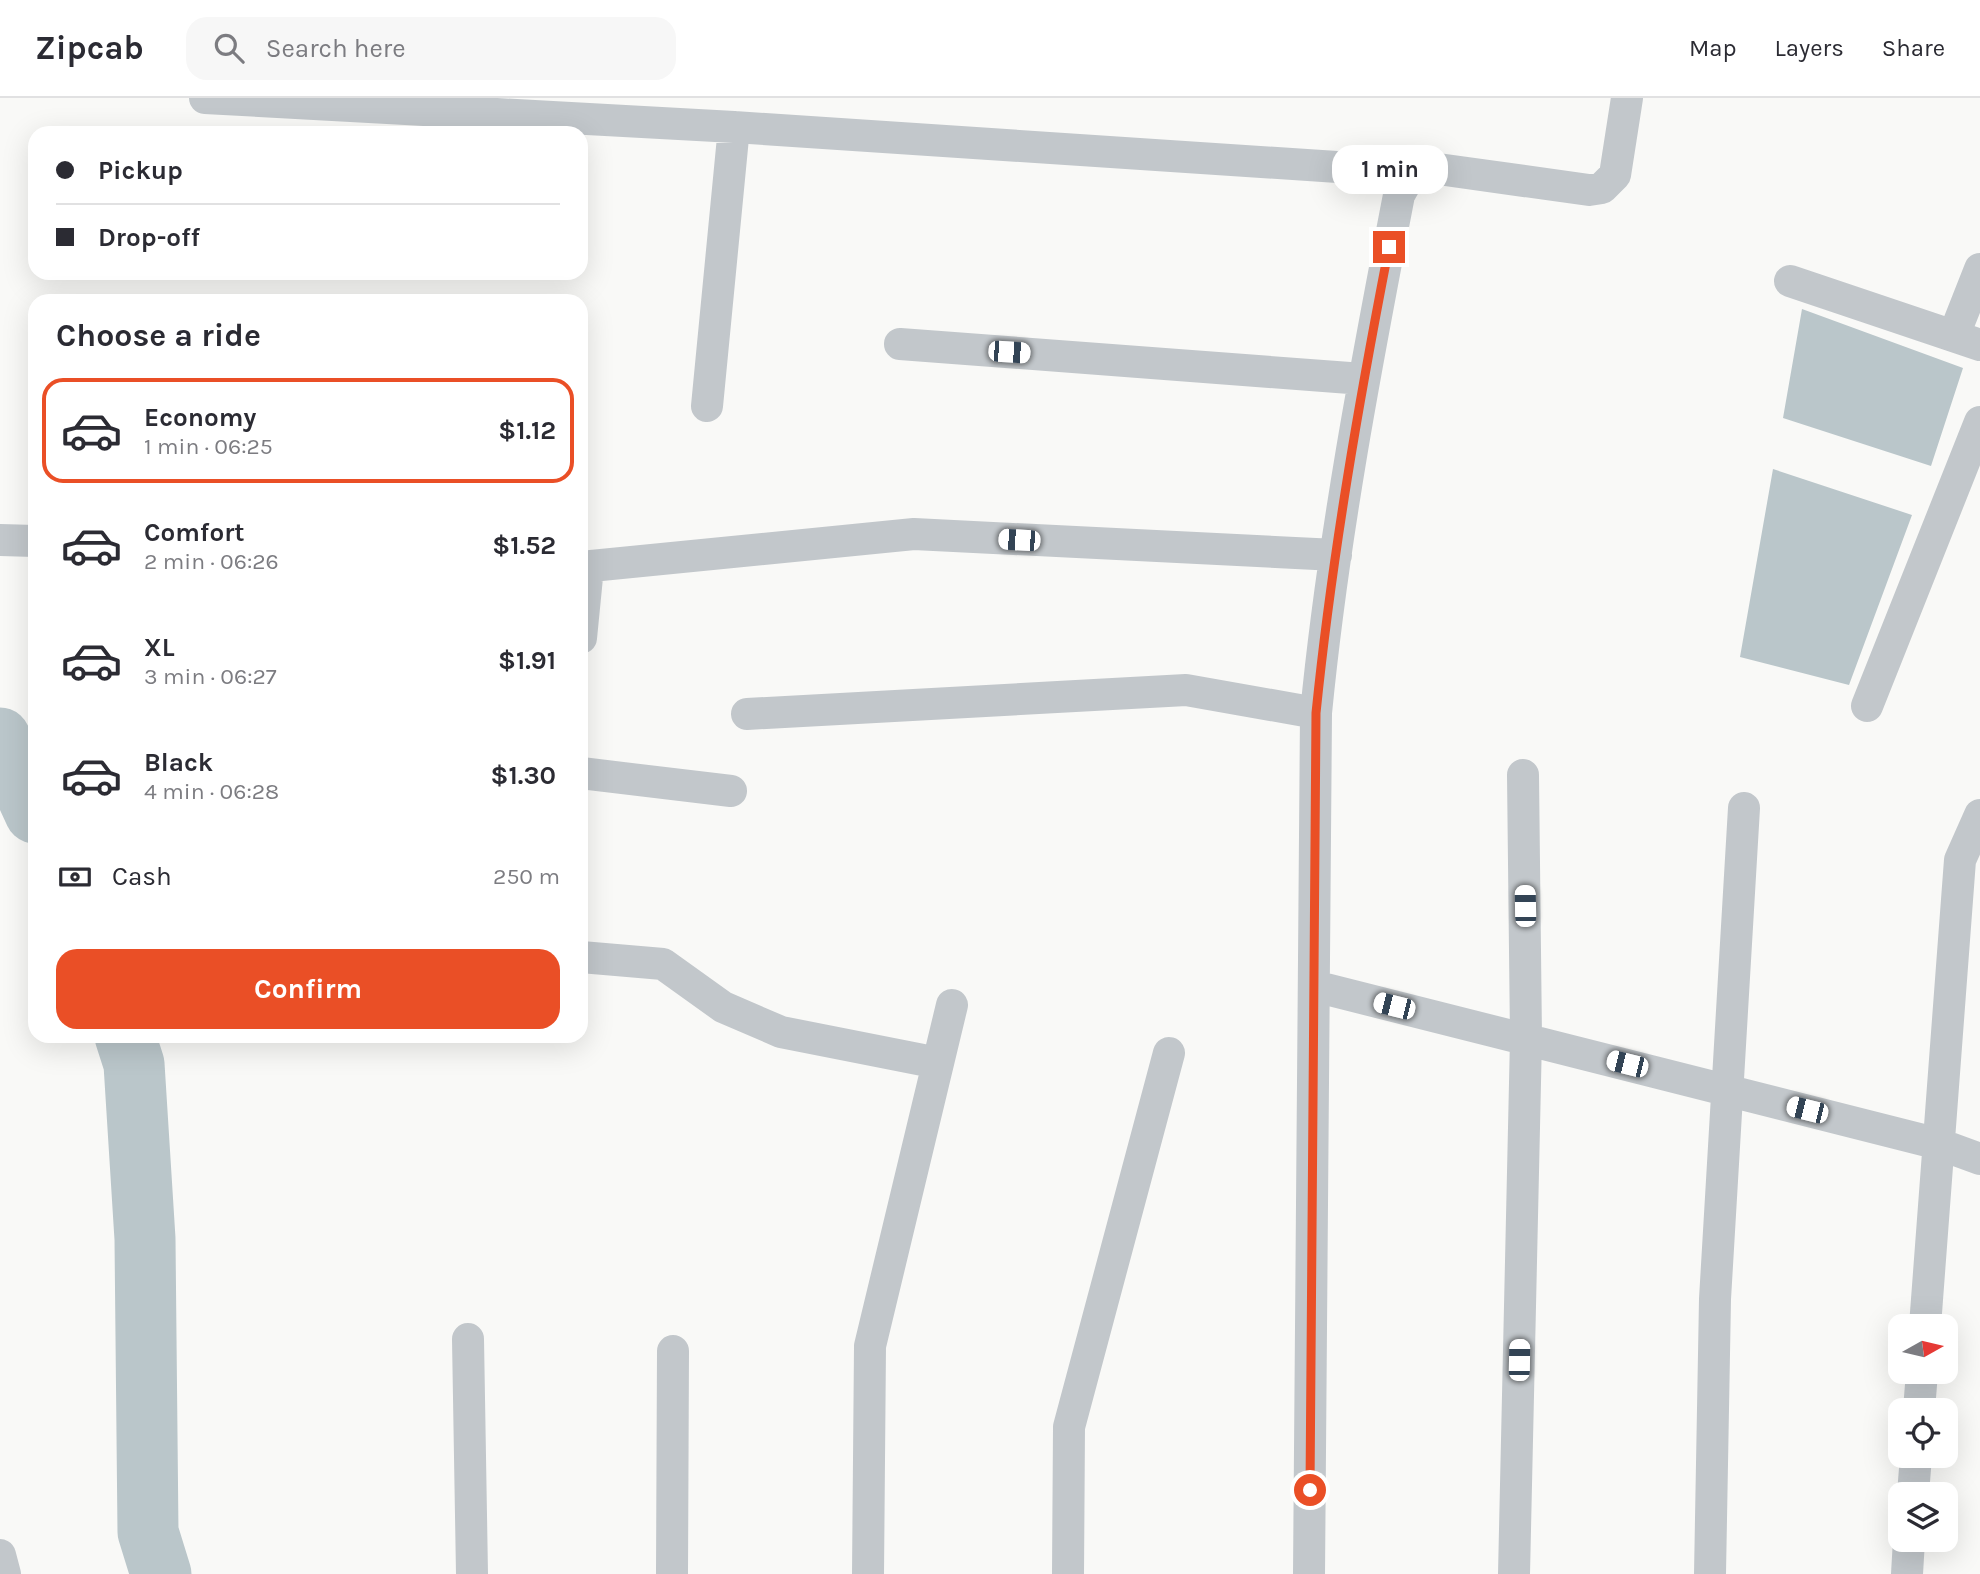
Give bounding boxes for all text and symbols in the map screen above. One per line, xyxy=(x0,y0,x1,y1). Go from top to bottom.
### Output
search box xyxy=(186,17,676,80)
text: Zipcab xyxy=(35,29,144,67)
icon: search xyxy=(210,29,248,67)
text: Search here xyxy=(266,33,406,64)
text: Map xyxy=(1689,34,1737,62)
text: Layers xyxy=(1775,34,1844,62)
text: Share xyxy=(1882,34,1945,62)
callout: 1 min xyxy=(1331,145,1447,194)
text: Pickup xyxy=(98,155,183,186)
text: 1 min xyxy=(1361,156,1419,183)
text: Drop-off xyxy=(98,222,200,253)
route end xyxy=(1373,231,1405,263)
text: Choose a ride xyxy=(56,317,261,354)
car xyxy=(988,340,1031,364)
icon: car xyxy=(60,399,123,462)
text: Economy xyxy=(144,402,256,433)
text: $1.12 xyxy=(498,415,556,446)
text: 1 min · 06:25 xyxy=(144,433,273,460)
icon: car xyxy=(60,514,123,577)
text: Comfort xyxy=(144,517,245,548)
car xyxy=(998,528,1041,552)
text: $1.52 xyxy=(492,530,556,561)
text: 2 min · 06:26 xyxy=(144,548,279,575)
icon: car xyxy=(60,629,123,692)
text: XL xyxy=(144,632,175,663)
text: $1.91 xyxy=(498,645,556,676)
text: 3 min · 06:27 xyxy=(144,663,277,690)
icon: car xyxy=(60,744,123,807)
text: Black xyxy=(144,747,213,778)
text: $1.30 xyxy=(491,760,556,791)
text: 4 min · 06:28 xyxy=(144,778,279,805)
icon: cash xyxy=(56,858,94,896)
text: Cash xyxy=(112,861,172,892)
text: 250 m xyxy=(493,863,560,890)
car xyxy=(1515,885,1536,927)
button: Confirm xyxy=(56,949,560,1029)
car xyxy=(1372,991,1417,1021)
car xyxy=(1605,1049,1650,1079)
car xyxy=(1785,1095,1830,1125)
north arrow xyxy=(1888,1314,1958,1384)
map controls xyxy=(1888,1314,1958,1552)
car xyxy=(1509,1339,1530,1381)
button: locate xyxy=(1888,1398,1958,1468)
route start xyxy=(1294,1474,1326,1506)
button: layers xyxy=(1888,1482,1958,1552)

